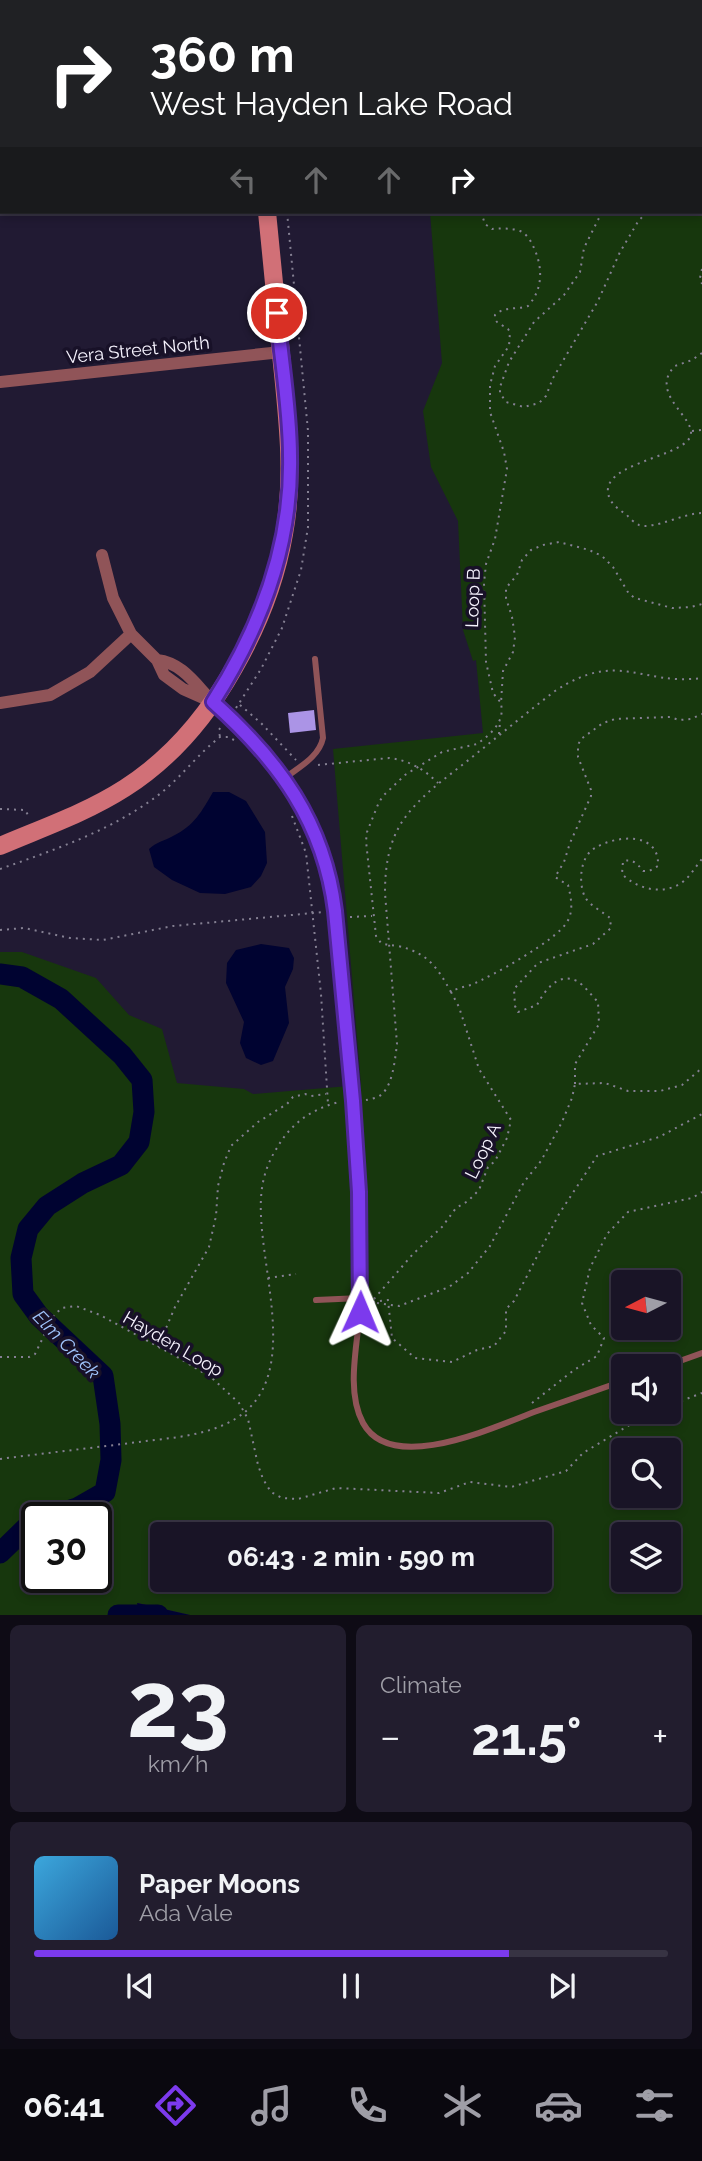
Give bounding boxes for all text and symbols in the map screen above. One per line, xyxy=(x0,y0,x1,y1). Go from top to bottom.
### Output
text: 360 m xyxy=(150,26,295,83)
icon: right xyxy=(35,28,126,119)
text: West Hayden Lake Road xyxy=(150,85,513,122)
icon: left xyxy=(224,161,262,199)
icon: ahead xyxy=(297,161,335,199)
icon: ahead xyxy=(370,161,408,199)
icon: right xyxy=(443,161,481,199)
pin xyxy=(247,283,307,343)
icon: arrive xyxy=(258,294,296,332)
street label: Vera Street North xyxy=(65,332,211,367)
street label: Loop B xyxy=(461,568,484,628)
street label: Loop A xyxy=(460,1120,505,1182)
north arrow xyxy=(611,1270,681,1340)
map controls xyxy=(611,1270,681,1592)
position arrow xyxy=(323,1275,397,1349)
water label: Elm Creek xyxy=(29,1305,105,1383)
street label: Hayden Loop xyxy=(120,1307,227,1381)
button: sound xyxy=(611,1354,681,1424)
button: search xyxy=(611,1438,681,1508)
speed limit sign: 30 xyxy=(21,1502,112,1593)
button: layers xyxy=(611,1522,681,1592)
text: 06:43 · 2 min · 590 m xyxy=(227,1542,475,1572)
text: 23 xyxy=(127,1651,229,1758)
text: Climate xyxy=(380,1671,462,1698)
text: 21.5° xyxy=(471,1706,582,1767)
text: − xyxy=(380,1714,400,1759)
text: + xyxy=(652,1714,668,1759)
text: km/h xyxy=(148,1750,208,1777)
text: Paper Moons xyxy=(139,1869,300,1899)
text: Ada Vale xyxy=(139,1899,233,1926)
icon: previous xyxy=(121,1967,159,2005)
icon: pause xyxy=(332,1967,370,2005)
icon: next xyxy=(543,1967,581,2005)
icon: directions xyxy=(151,2081,200,2130)
icon: music xyxy=(247,2081,296,2130)
icon: phone xyxy=(343,2081,392,2130)
icon: climate xyxy=(438,2081,487,2130)
icon: car xyxy=(534,2081,583,2130)
icon: filters xyxy=(630,2081,679,2130)
text: 06:41 xyxy=(23,2087,104,2124)

